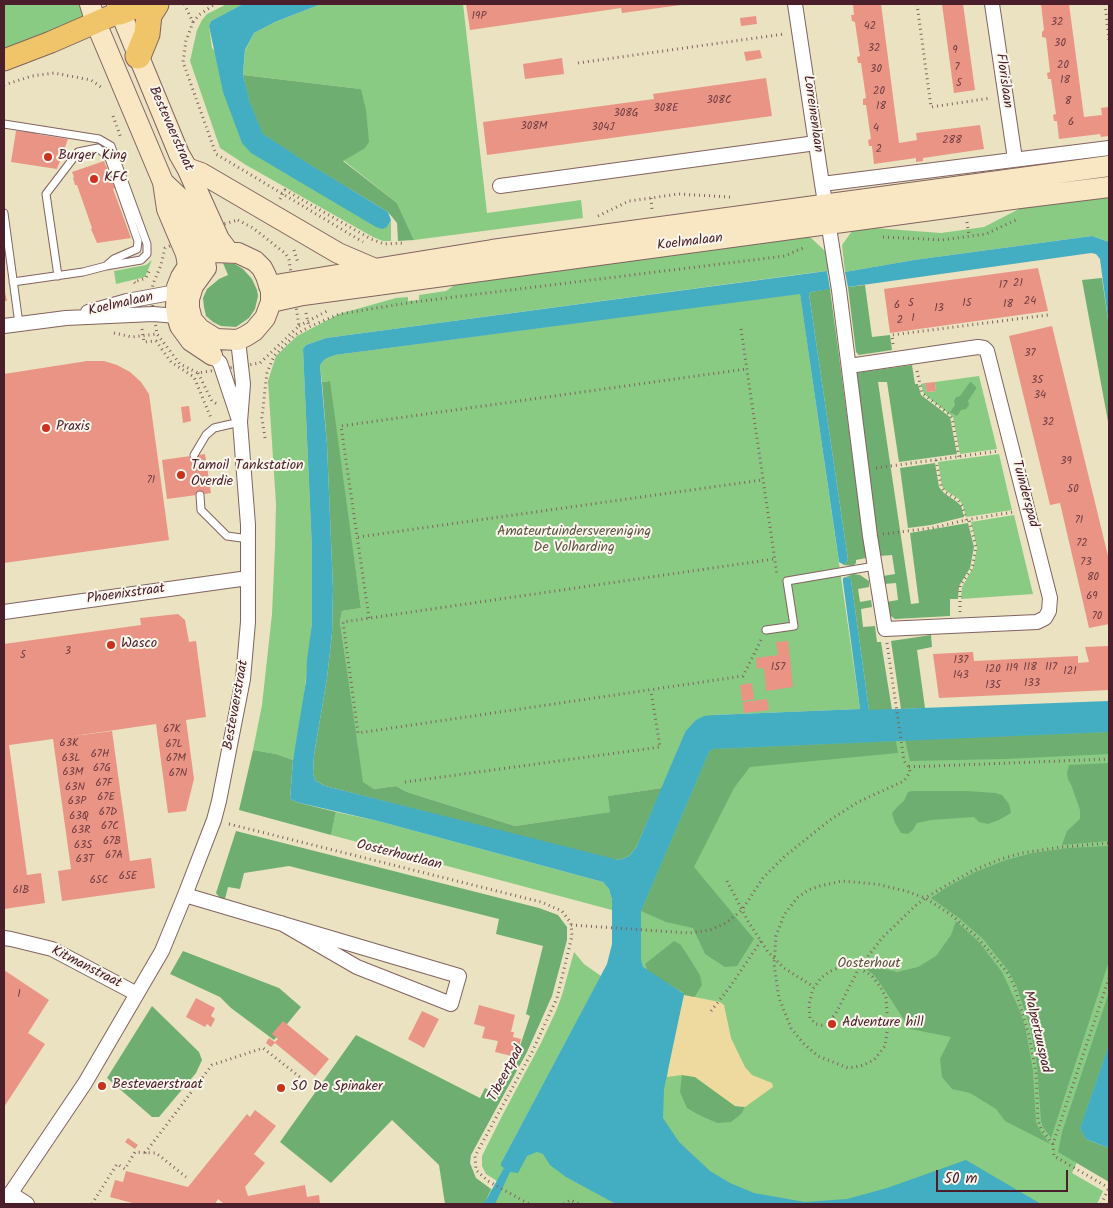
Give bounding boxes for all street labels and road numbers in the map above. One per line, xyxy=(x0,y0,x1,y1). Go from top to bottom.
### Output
street label: Florislaan xyxy=(991,53,1015,109)
street label: Lorreinenlaan xyxy=(798,74,826,154)
street label: Bestevaerstraat xyxy=(144,84,196,174)
street label: Koelmalaan xyxy=(656,231,724,255)
street label: Koelmalaan xyxy=(87,289,155,321)
street label: Tuinderspad xyxy=(1007,458,1041,530)
street label: Phoenixstraat xyxy=(86,581,166,609)
street label: Bestevaerstraat xyxy=(221,659,253,751)
street label: Oosterhoutlaan xyxy=(355,837,443,875)
street label: Kitmanstraat xyxy=(48,943,124,993)
street label: Malpertuuspad xyxy=(1018,989,1054,1075)
street label: Tibeertpad xyxy=(485,1043,529,1105)

